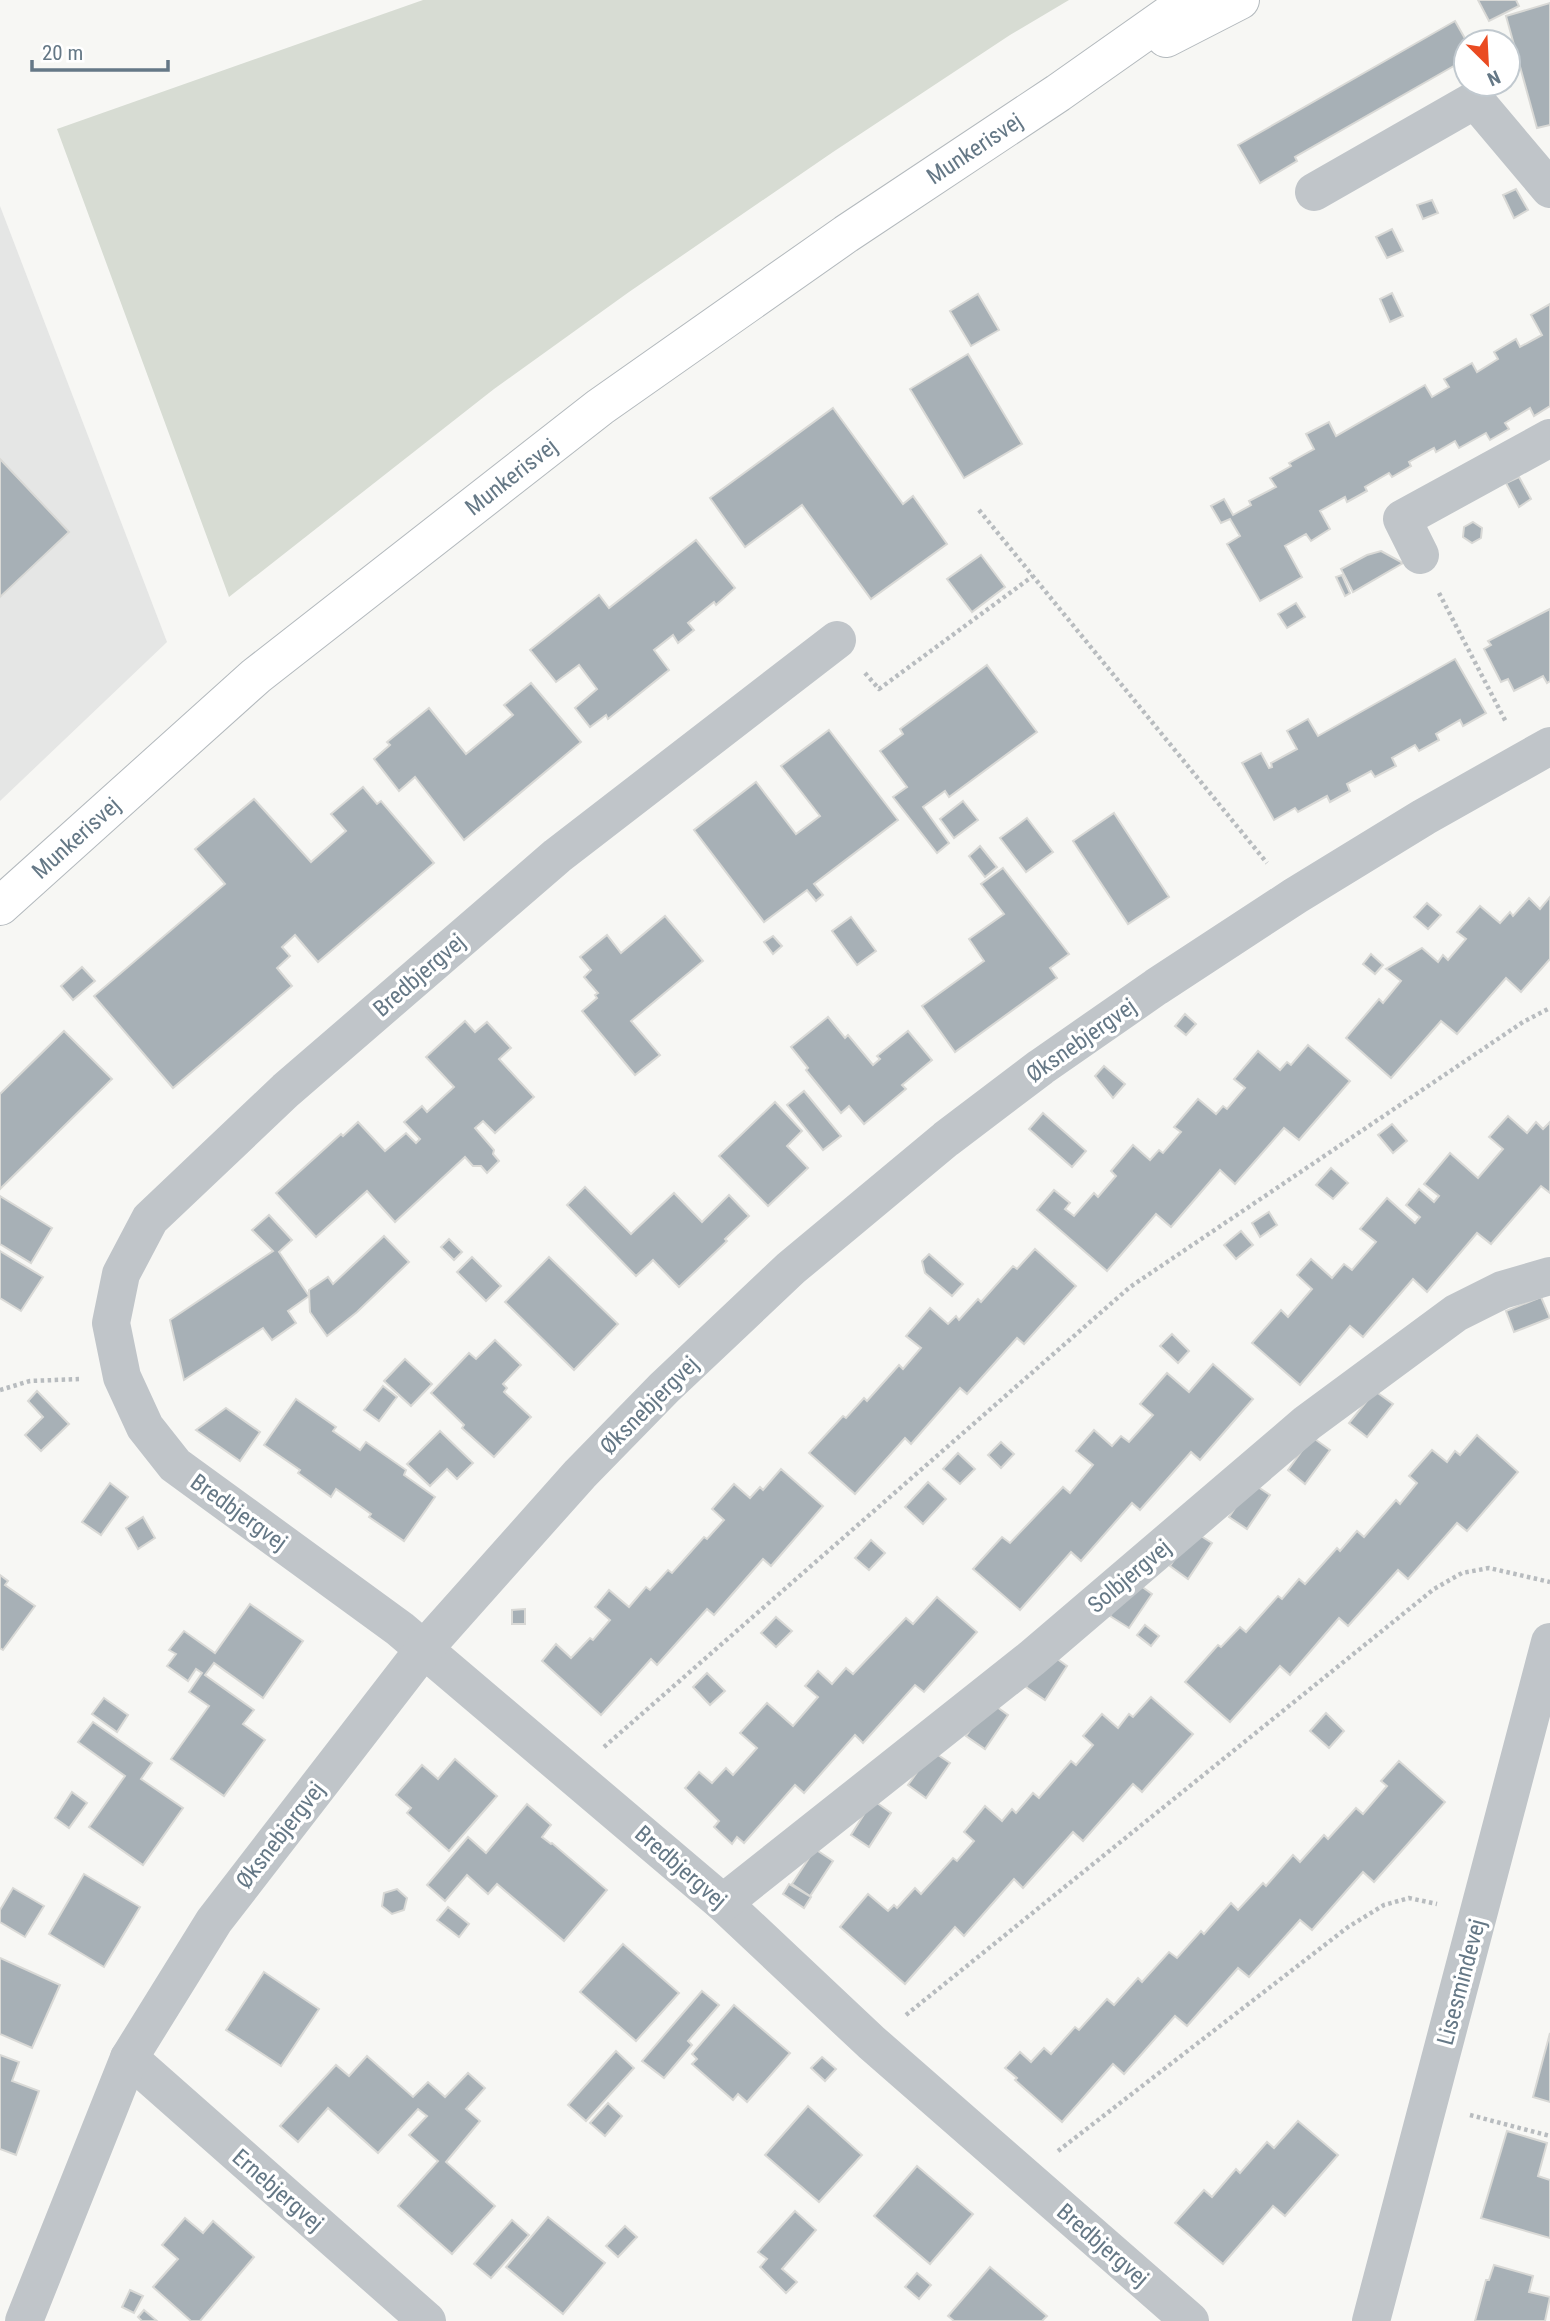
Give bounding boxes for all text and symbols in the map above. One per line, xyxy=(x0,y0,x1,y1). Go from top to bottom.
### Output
scale bar xyxy=(32,28,168,72)
north arrow xyxy=(1452,28,1522,98)
text: 20 m xyxy=(42,41,83,65)
text: N xyxy=(1484,65,1504,91)
street label: Munkerisvej xyxy=(922,107,1028,190)
street label: Munkerisvej xyxy=(460,433,563,521)
street label: Munkerisvej xyxy=(27,792,126,885)
street label: Bredbjergvej xyxy=(368,928,471,1023)
street label: Øksnebjergvej xyxy=(1021,993,1141,1088)
street label: Øksnebjergvej xyxy=(595,1351,704,1460)
street label: Bredbjergvej xyxy=(185,1468,292,1556)
street label: Solbjergvej xyxy=(1082,1534,1176,1619)
street label: Øksnebjergvej xyxy=(230,1777,330,1894)
street label: Bredbjergvej xyxy=(629,1820,732,1915)
street label: Lisesmindevej xyxy=(1432,1916,1491,2048)
street label: Ernebjergvej xyxy=(227,2144,329,2237)
street label: Bredbjergvej xyxy=(1051,2198,1154,2293)

